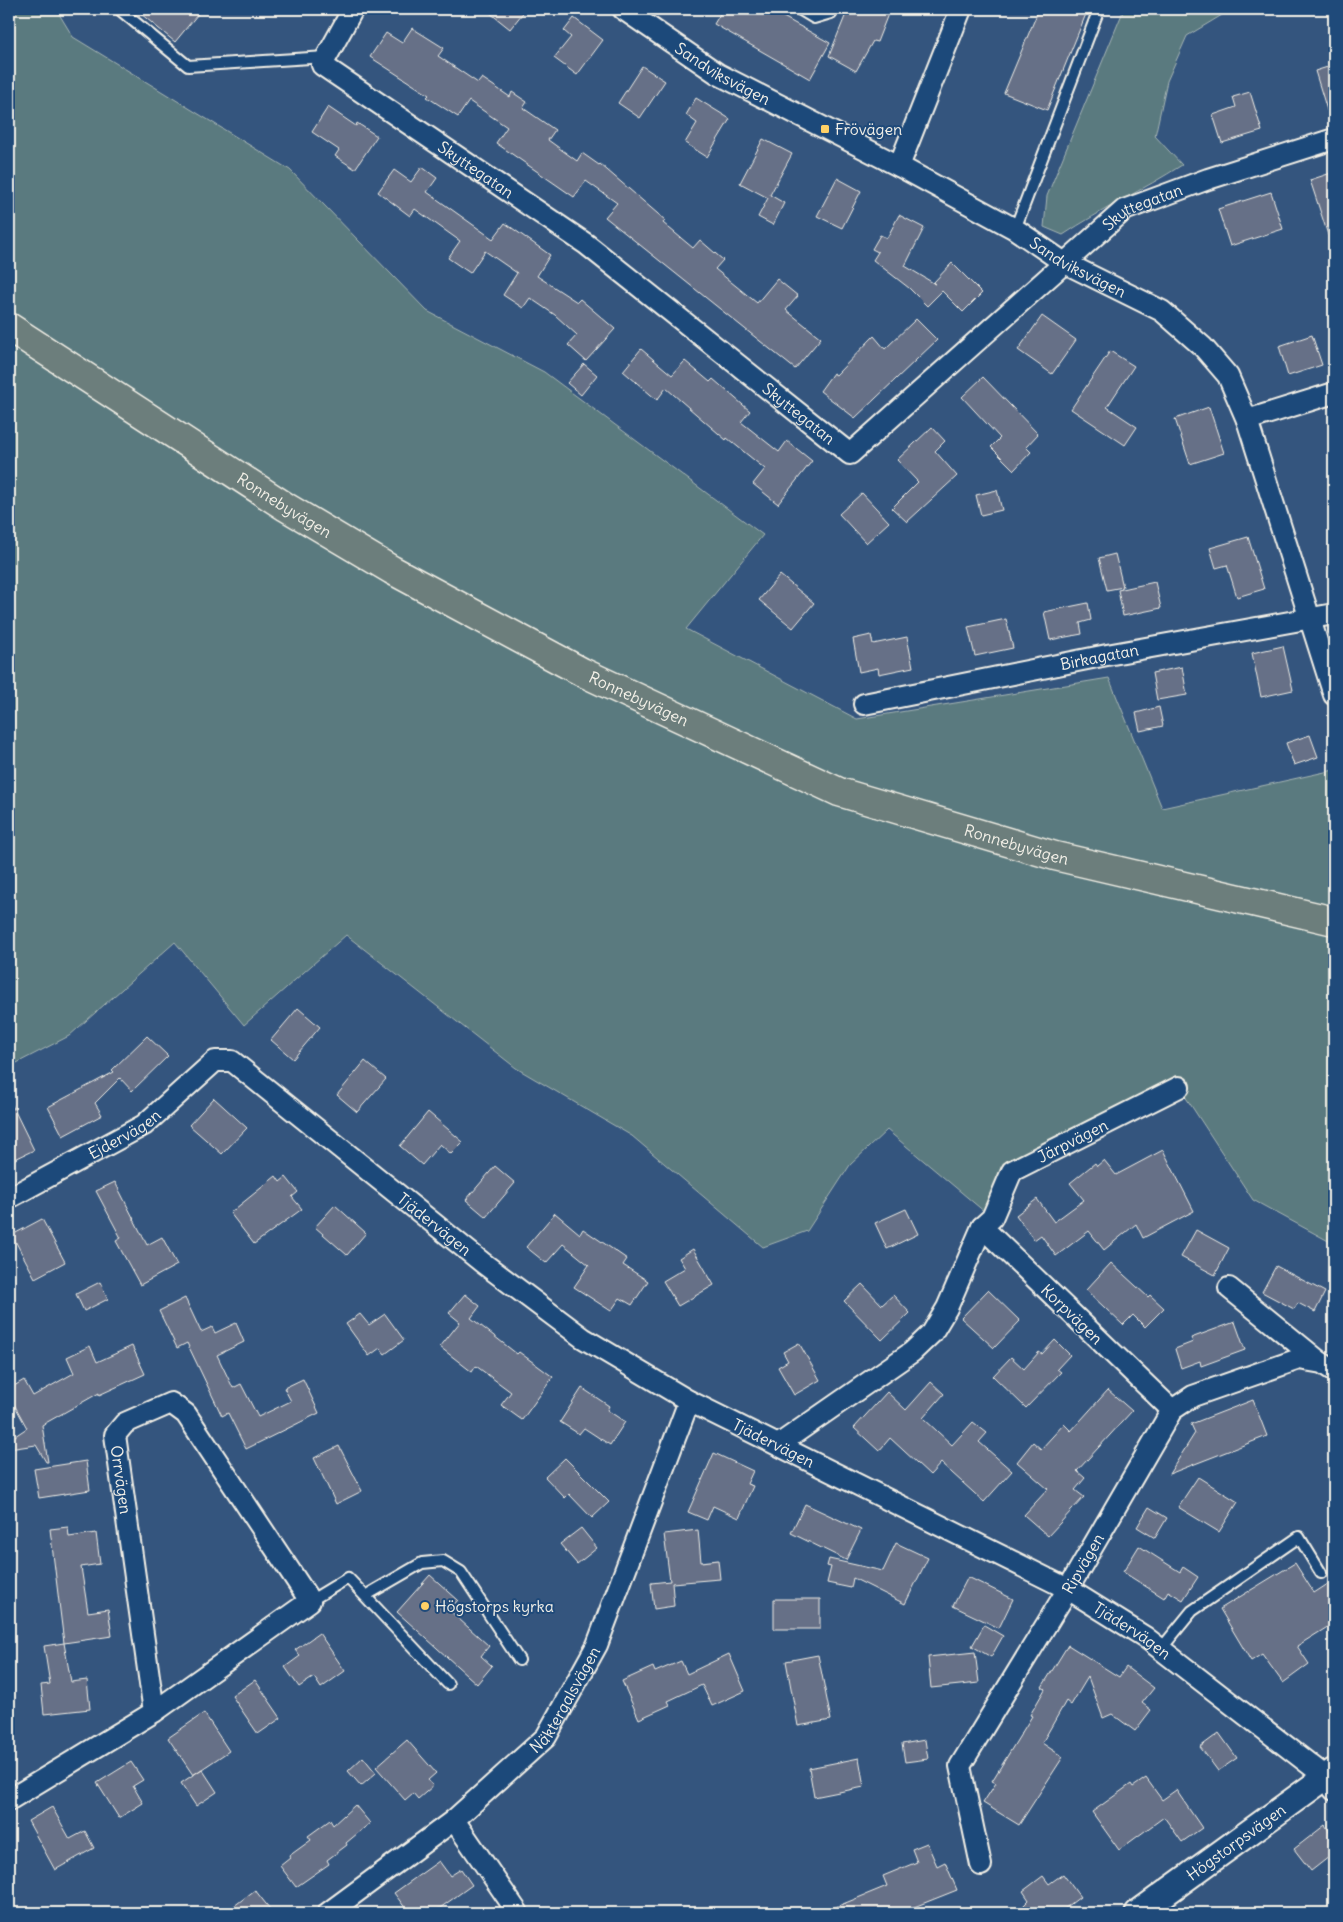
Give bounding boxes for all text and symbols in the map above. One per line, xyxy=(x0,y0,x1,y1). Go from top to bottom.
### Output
street label: Sandviksvägen xyxy=(671,38,774,109)
place label: Frövägen xyxy=(835,119,902,139)
marker: Frövägen xyxy=(819,123,831,135)
street label: Skyttegatan xyxy=(434,137,518,202)
street label: Skyttegatan xyxy=(1098,179,1185,235)
street label: Sandviksvägen xyxy=(1026,232,1129,302)
street label: Skyttegatan xyxy=(759,378,839,448)
street label: Ronnebyvägen xyxy=(233,468,335,542)
street label: Birkagatan xyxy=(1058,639,1140,674)
street label: Ronnebyvägen xyxy=(586,667,692,730)
street label: Ronnebyvägen xyxy=(962,820,1071,869)
street label: Ejdervägen xyxy=(85,1105,165,1163)
street label: Järpvägen xyxy=(1034,1114,1111,1167)
street label: Tjädervägen xyxy=(394,1188,475,1260)
street label: Korpvägen xyxy=(1037,1280,1107,1348)
street label: Tjädervägen xyxy=(729,1414,818,1472)
street label: Orrvägen xyxy=(107,1444,136,1515)
street label: Ripvägen xyxy=(1057,1530,1108,1597)
place label: Högstorps kyrka xyxy=(435,1596,554,1616)
street label: Tjädervägen xyxy=(1090,1597,1175,1663)
marker: Högstorps kyrka xyxy=(419,1600,431,1612)
street label: Näktergalsvägen xyxy=(525,1643,604,1757)
street label: Högstorpsvägen xyxy=(1182,1799,1289,1885)

